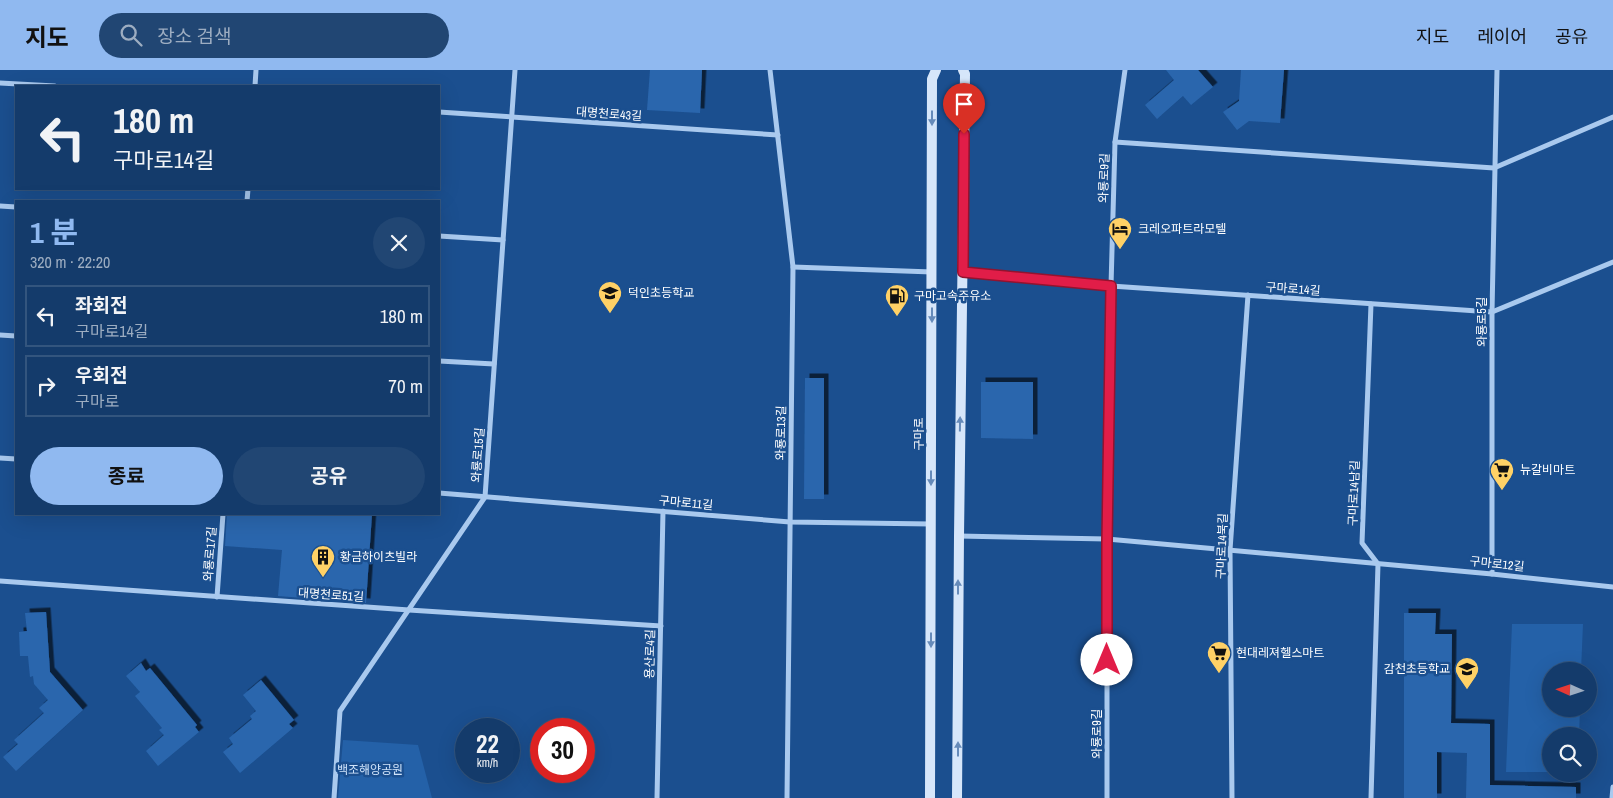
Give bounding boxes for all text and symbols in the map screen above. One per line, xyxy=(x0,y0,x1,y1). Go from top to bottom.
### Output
search box xyxy=(99,13,449,58)
text: 지도 xyxy=(25,21,69,53)
icon: search xyxy=(117,21,145,49)
text: 장소 검색 xyxy=(157,23,231,49)
text: 지도 xyxy=(1416,24,1449,49)
text: 레이어 xyxy=(1477,24,1527,49)
text: 공유 xyxy=(1555,24,1588,49)
pin xyxy=(943,83,985,134)
icon: arrive xyxy=(950,90,978,118)
text: 180 m xyxy=(113,97,194,144)
street label: 대명천로43길 xyxy=(575,104,643,124)
icon: left xyxy=(30,105,95,170)
one-way arrow xyxy=(928,110,936,126)
text: 구마로14길 xyxy=(113,145,214,175)
street label: 와룡로9길 xyxy=(1095,153,1113,203)
text: 1 분 xyxy=(30,212,78,252)
hotel icon: 크레오파트라모텔 xyxy=(1107,216,1133,250)
button: close xyxy=(373,217,425,269)
place label: 크레오파트라모텔 xyxy=(1138,221,1226,237)
text: 320 m · 22:20 xyxy=(30,251,110,273)
street label: 구마로14길 xyxy=(1265,279,1321,299)
school or university icon: 덕인초등학교 xyxy=(597,280,623,314)
fuel station icon: 구마고속주유소 xyxy=(884,283,910,317)
place label: 덕인초등학교 xyxy=(628,285,694,301)
place label: 구마고속주유소 xyxy=(914,288,991,304)
text: 좌회전 xyxy=(75,292,127,318)
street label: 와룡로5길 xyxy=(1474,297,1490,347)
icon: left xyxy=(32,302,60,330)
text: 180 m xyxy=(380,303,423,329)
one-way arrow xyxy=(928,308,936,324)
text: 구마로14길 xyxy=(75,320,148,342)
text: 우회전 xyxy=(75,362,127,388)
icon: right xyxy=(32,372,60,400)
text: 70 m xyxy=(388,373,423,399)
text: 구마로 xyxy=(75,390,119,412)
street label: 와룡로13길 xyxy=(773,405,789,461)
one-way arrow xyxy=(957,416,965,432)
street label: 구마로 xyxy=(911,417,927,451)
street label: 와룡로15길 xyxy=(468,427,488,483)
button: 종료 xyxy=(30,447,223,505)
button: 공유 xyxy=(233,447,425,505)
supermarket icon: 뉴갈비마트 xyxy=(1489,457,1515,491)
street label: 구마로14남길 xyxy=(1345,460,1363,526)
place label: 뉴갈비마트 xyxy=(1520,462,1575,478)
one-way arrow xyxy=(927,470,935,486)
street label: 구마로11길 xyxy=(658,493,714,513)
street label: 구마로14북길 xyxy=(1213,513,1231,579)
street label: 와룡로17길 xyxy=(200,526,220,582)
building icon: 황금하이츠빌라 xyxy=(310,544,336,578)
place label: 황금하이츠빌라 xyxy=(340,549,417,565)
street label: 구마로12길 xyxy=(1469,553,1525,575)
one-way arrow xyxy=(954,579,962,595)
street label: 대명천로51길 xyxy=(297,585,365,605)
street label: 용산로4길 xyxy=(642,629,658,679)
one-way arrow xyxy=(927,633,935,649)
position arrow xyxy=(1080,633,1132,685)
supermarket icon: 현대레져헬스마트 xyxy=(1206,640,1232,674)
place label: 현대레져헬스마트 xyxy=(1236,645,1324,661)
school or university icon: 감천초등학교 xyxy=(1454,656,1480,690)
place label: 감천초등학교 xyxy=(1384,661,1450,677)
north arrow xyxy=(1542,662,1598,718)
map controls xyxy=(1542,662,1597,782)
street label: 와룡로9길 xyxy=(1089,709,1105,759)
speed limit sign: 30 xyxy=(530,718,595,783)
text: 22 xyxy=(476,727,499,761)
button: search xyxy=(1542,727,1597,782)
one-way arrow xyxy=(954,741,962,757)
text: km/h xyxy=(477,755,498,771)
park label: 백조해양공원 xyxy=(337,762,403,778)

